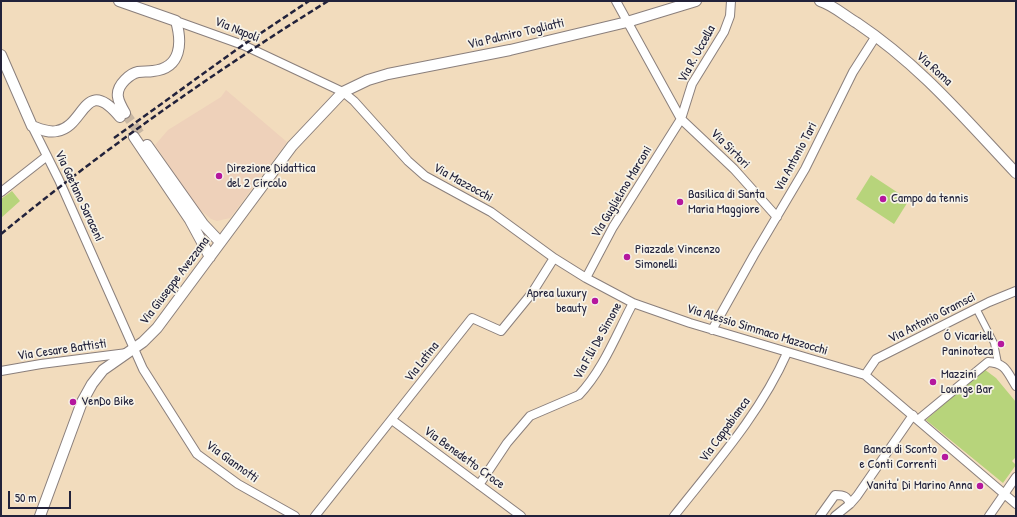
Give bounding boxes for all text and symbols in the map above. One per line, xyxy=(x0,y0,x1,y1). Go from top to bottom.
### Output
street label: Via Napoli xyxy=(212,14,262,46)
street label: Via Palmiro Togliatti xyxy=(466,15,566,53)
street label: Via R. Uccella xyxy=(675,23,719,85)
street label: Via Roma xyxy=(913,49,955,89)
street label: Via Antonio Tari xyxy=(771,120,821,194)
street label: Via Sirtori xyxy=(707,126,753,172)
street label: Via Guglielmo Marconi xyxy=(588,143,656,241)
street label: Via Gaetano Saraceni xyxy=(51,148,107,244)
street label: Via Mazzocchi xyxy=(430,160,496,206)
place label: Direzione Didattica del 2 Circolo xyxy=(227,161,315,192)
marker: Direzione Didattica del 2 Circolo xyxy=(214,171,224,181)
place label: Basilica di Santa Maria Maggiore xyxy=(688,187,765,218)
place label: Campo da tennis xyxy=(891,191,968,207)
marker: Campo da tennis xyxy=(878,194,888,204)
marker: Basilica di Santa Maria Maggiore xyxy=(675,197,685,207)
street label: Via Giuseppe Avezzana xyxy=(137,234,213,328)
place label: Piazzale Vincenzo Simonelli xyxy=(635,242,720,273)
marker: Piazzale Vincenzo Simonelli xyxy=(622,252,632,262)
place label: Aprea luxury beauty xyxy=(527,286,587,317)
street label: Via Antonio Gramsci xyxy=(886,289,978,347)
marker: Aprea luxury beauty xyxy=(590,296,600,306)
street label: Via F.lli De Simone xyxy=(570,300,626,382)
street label: Via Alessio Simmaco Mazzocchi xyxy=(684,301,830,359)
place label: Ó Vicariell Paninoteca xyxy=(942,329,993,360)
street label: Via Cesare Battisti xyxy=(16,336,108,364)
street label: Via Latina xyxy=(402,339,442,385)
marker: Ó Vicariell Paninoteca xyxy=(996,339,1006,349)
place label: Mazzini Lounge Bar xyxy=(941,367,993,398)
marker: Mazzini Lounge Bar xyxy=(928,377,938,387)
place label: VenDo Bike xyxy=(81,394,134,410)
street label: Via Cappabianca xyxy=(696,395,754,465)
marker: VenDo Bike xyxy=(68,397,78,407)
street label: Via Benedetto Croce xyxy=(421,423,507,493)
street label: Via Giannotti xyxy=(203,438,261,486)
place label: Banca di Sconto e Conti Correnti xyxy=(859,442,937,473)
marker: Banca di Sconto e Conti Correnti xyxy=(940,452,950,462)
place label: Vanita' Di Marino Anna xyxy=(866,478,972,494)
marker: Vanita' Di Marino Anna xyxy=(975,481,985,491)
scale bar xyxy=(10,483,73,509)
text: 50 m xyxy=(15,489,36,506)

